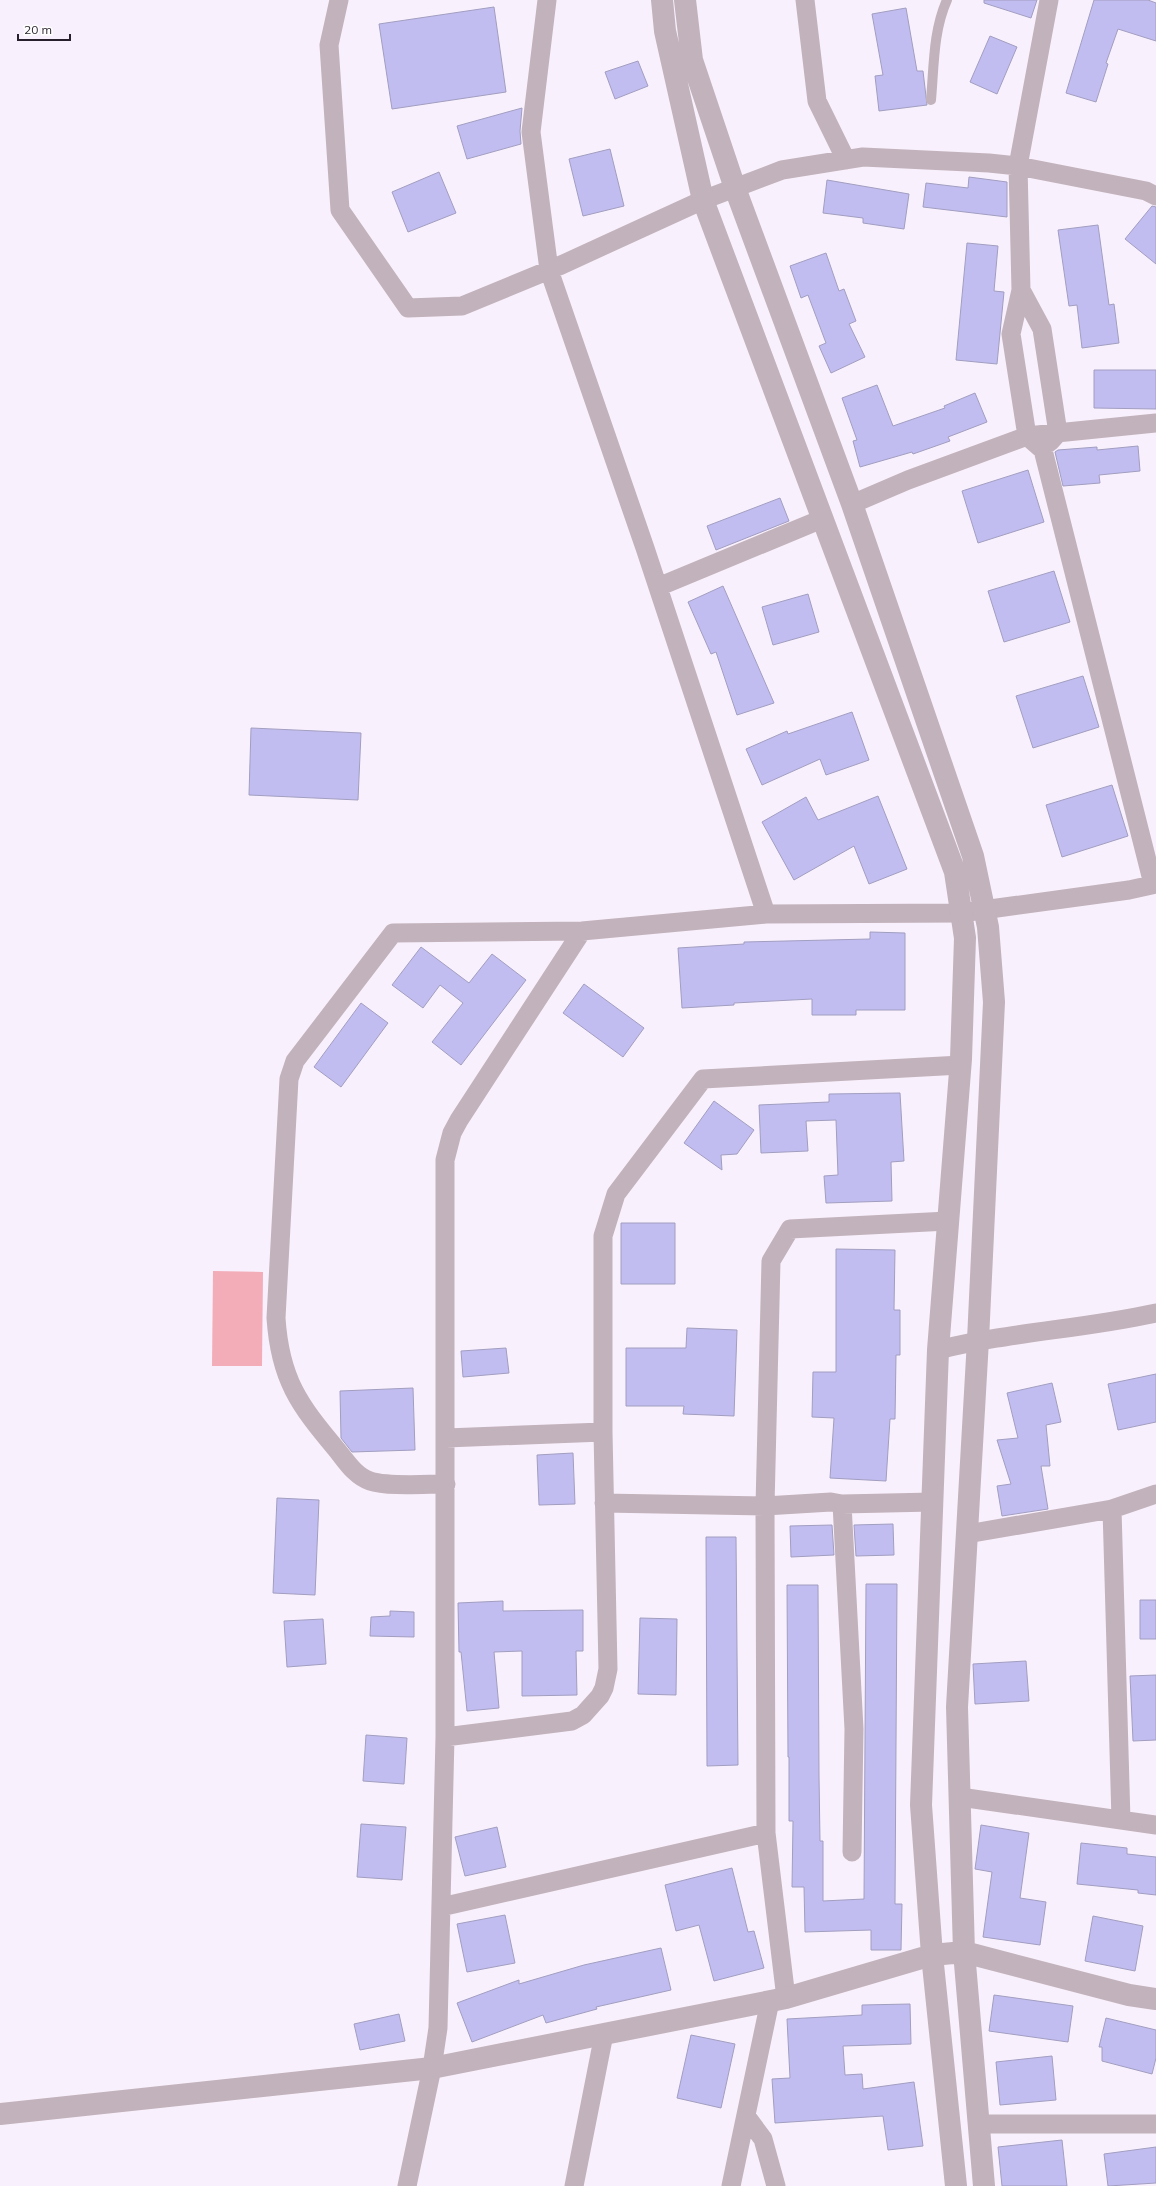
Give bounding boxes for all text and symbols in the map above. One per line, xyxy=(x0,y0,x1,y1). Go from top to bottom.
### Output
scale bar xyxy=(18,16,70,42)
text: 20 m xyxy=(24,22,52,37)

